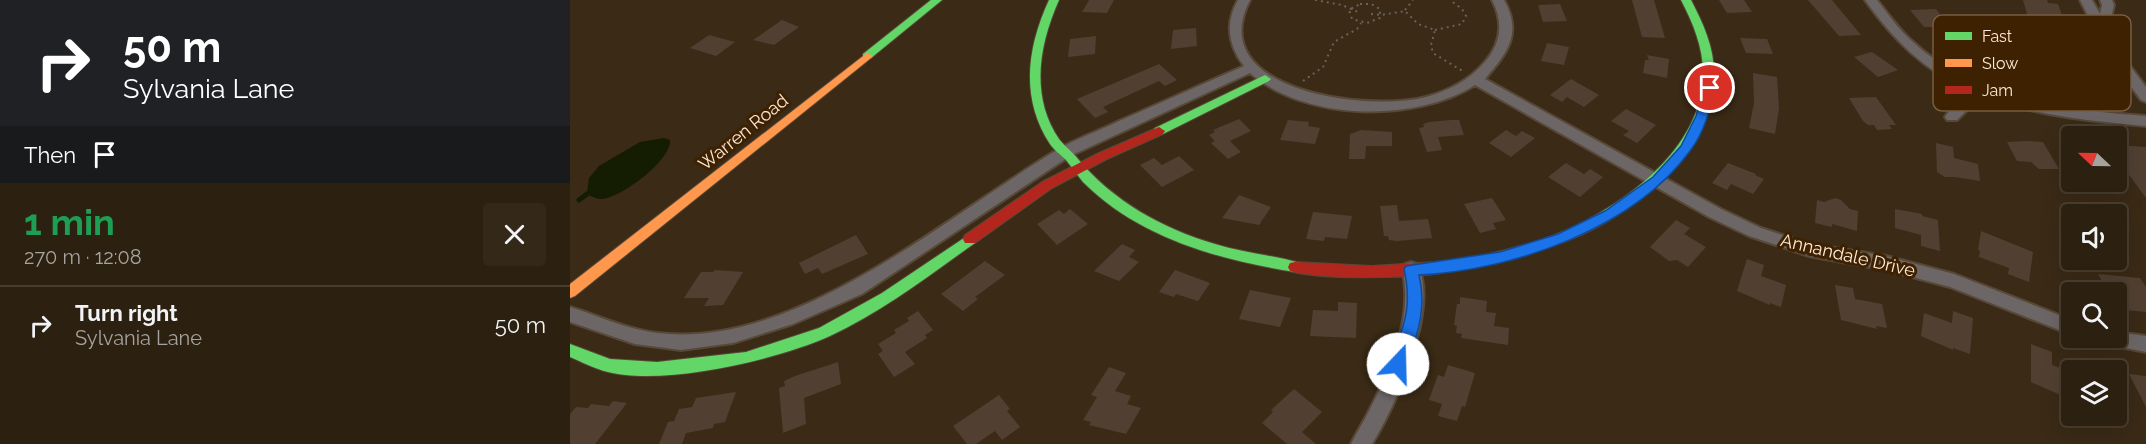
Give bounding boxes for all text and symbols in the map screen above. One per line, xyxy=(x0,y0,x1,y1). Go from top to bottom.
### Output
legend xyxy=(1933,15,2131,111)
text: 50 m xyxy=(123,23,221,72)
icon: right xyxy=(24,24,102,102)
text: Fast xyxy=(1982,27,2013,46)
text: Slow xyxy=(1982,54,2018,73)
pin xyxy=(1684,62,1735,113)
icon: arrive xyxy=(1693,71,1726,104)
text: Sylvania Lane xyxy=(123,73,294,104)
text: Jam xyxy=(1982,81,2013,100)
street label: Warren Road xyxy=(694,90,792,174)
north arrow xyxy=(2061,126,2127,192)
map controls xyxy=(2061,126,2127,426)
icon: arrive xyxy=(88,138,121,171)
text: Then xyxy=(24,142,76,168)
text: 1 min xyxy=(24,201,115,243)
button: close xyxy=(483,203,546,266)
button: sound xyxy=(2061,204,2127,270)
street label: Annandale Drive xyxy=(1779,229,1918,281)
text: 270 m · 12:08 xyxy=(24,245,142,269)
button: search xyxy=(2061,282,2127,348)
text: Turn right xyxy=(75,300,178,326)
icon: right xyxy=(24,309,57,342)
text: 50 m xyxy=(495,312,546,338)
text: Sylvania Lane xyxy=(75,326,202,350)
position arrow xyxy=(1366,332,1430,396)
button: layers xyxy=(2061,360,2127,426)

